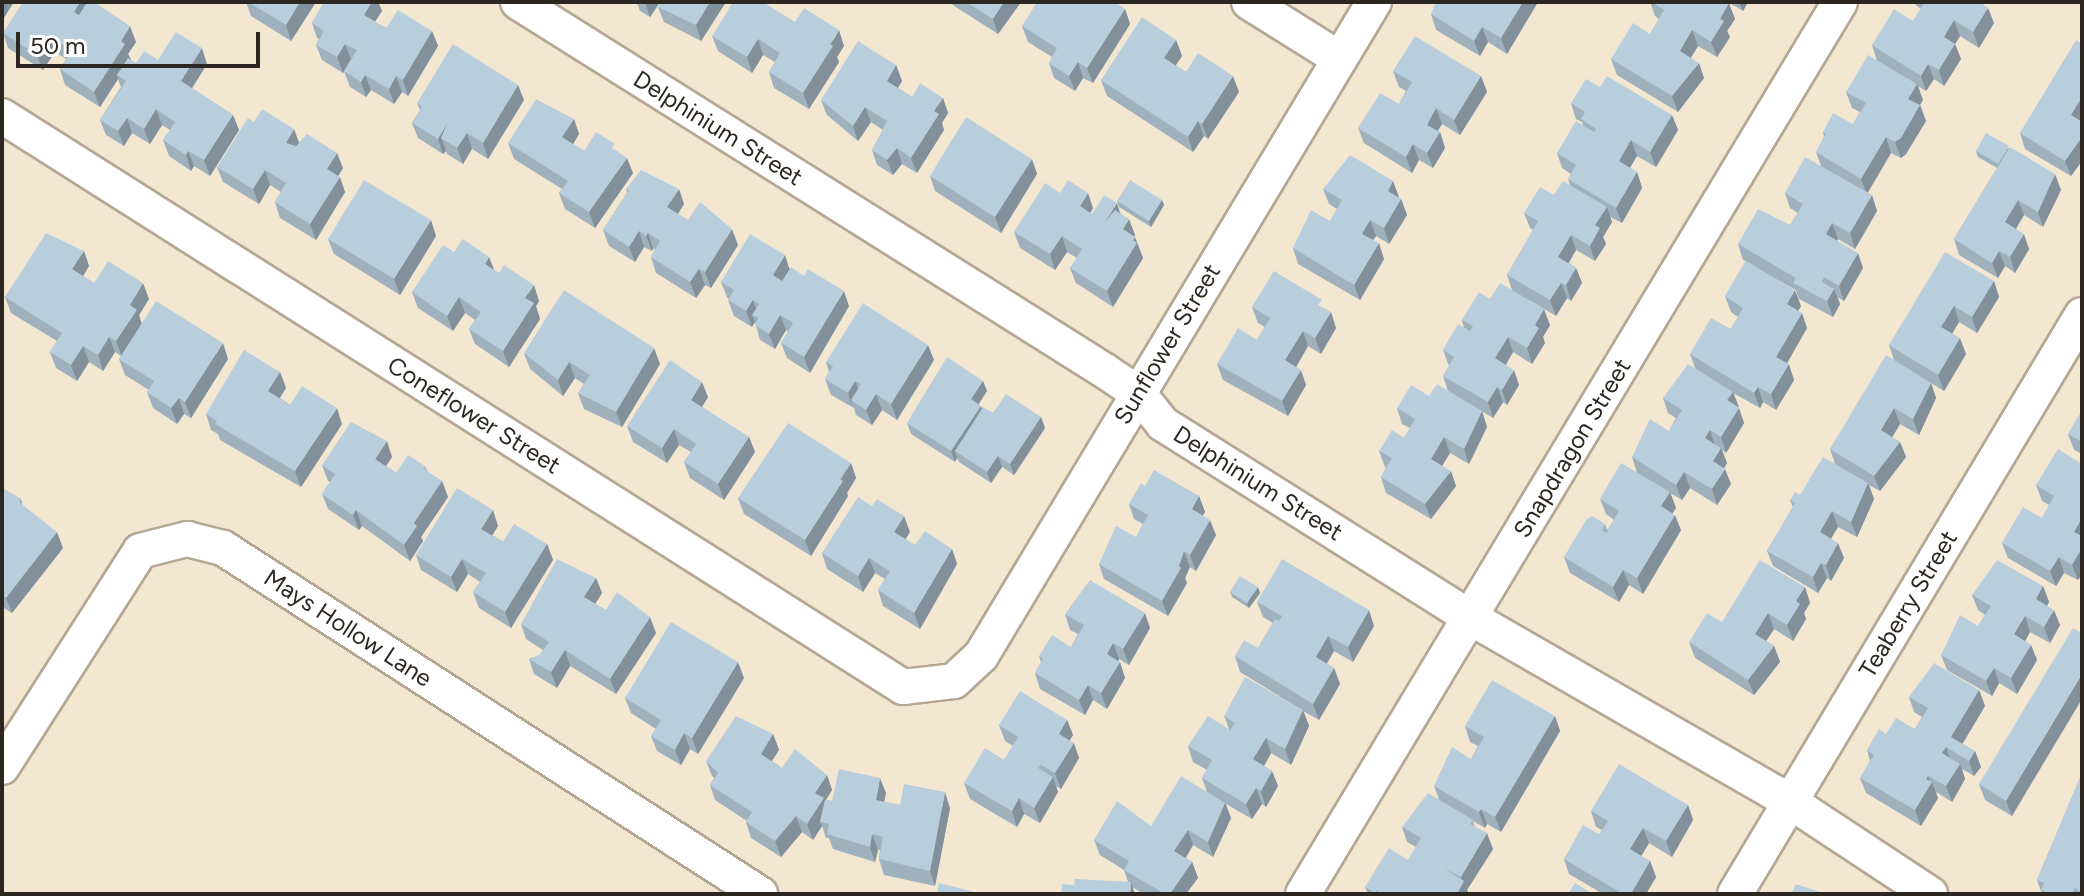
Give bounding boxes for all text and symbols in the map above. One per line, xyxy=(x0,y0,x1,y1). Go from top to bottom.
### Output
scale bar xyxy=(20,16,264,66)
text: 50 m xyxy=(30,31,86,60)
street label: Delphinium Street xyxy=(628,64,808,192)
street label: Sunflower Street xyxy=(1108,259,1226,429)
street label: Coneflower Street xyxy=(382,350,566,480)
street label: Snapdragon Street xyxy=(1507,353,1637,543)
street label: Delphinium Street xyxy=(1168,419,1348,547)
street label: Teaberry Street xyxy=(1853,525,1963,683)
street label: Mays Hollow Lane xyxy=(259,563,437,693)

